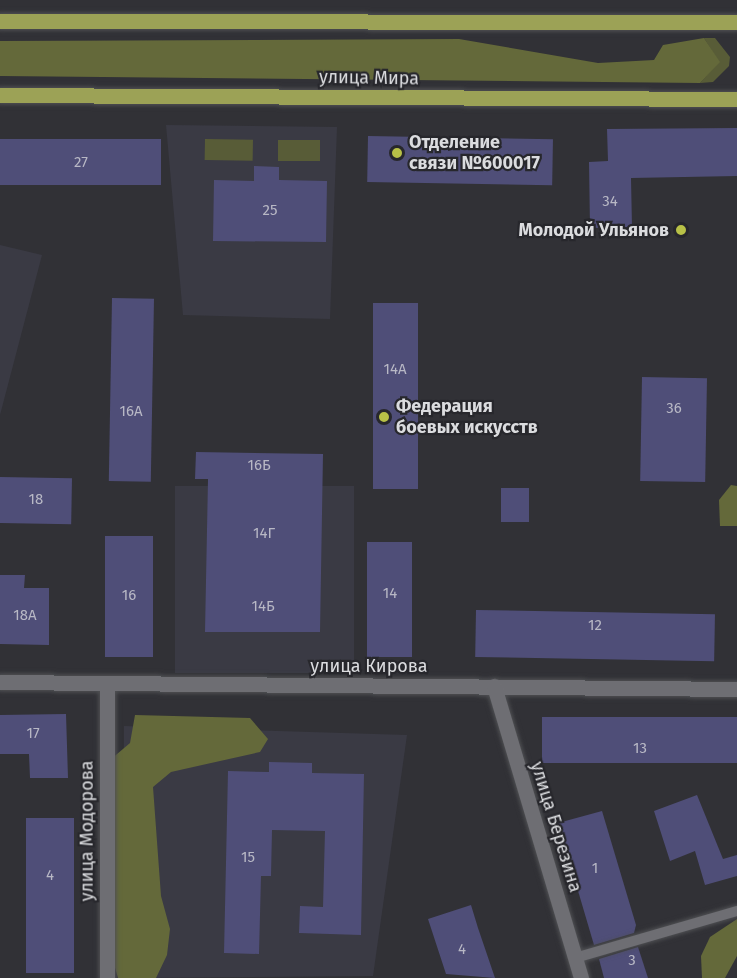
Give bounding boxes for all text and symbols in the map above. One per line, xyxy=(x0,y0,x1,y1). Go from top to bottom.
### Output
street label: улица Мира xyxy=(319,66,419,90)
place label: Отделение связи №600017 xyxy=(409,132,540,174)
marker: Отделение связи №600017 xyxy=(390,146,404,160)
house number: 27 xyxy=(74,154,88,172)
house number: 34 xyxy=(602,193,618,211)
house number: 25 xyxy=(263,202,277,220)
place label: Молодой Ульянов xyxy=(518,219,669,241)
marker: Молодой Ульянов xyxy=(674,223,688,237)
house number: 14А xyxy=(383,361,407,379)
place label: Федерация боевых искусств xyxy=(396,396,538,438)
house number: 36 xyxy=(666,400,682,418)
house number: 16А xyxy=(119,403,143,421)
marker: Федерация боевых искусств xyxy=(377,410,391,424)
house number: 16Б xyxy=(247,457,271,475)
house number: 18 xyxy=(29,491,43,509)
house number: 14Г xyxy=(253,525,275,543)
house number: 14 xyxy=(383,585,397,603)
house number: 16 xyxy=(122,587,136,605)
house number: 14Б xyxy=(251,598,275,616)
house number: 18А xyxy=(13,607,37,625)
house number: 12 xyxy=(588,617,602,635)
street label: улица Кирова xyxy=(310,655,428,677)
house number: 17 xyxy=(26,725,40,743)
house number: 13 xyxy=(633,740,647,758)
street label: улица Березина xyxy=(526,759,586,895)
street label: улица Модорова xyxy=(76,761,98,901)
house number: 15 xyxy=(241,849,255,867)
house number: 1 xyxy=(592,860,598,878)
house number: 4 xyxy=(46,867,54,885)
house number: 4 xyxy=(458,941,466,959)
house number: 3 xyxy=(628,952,636,970)

